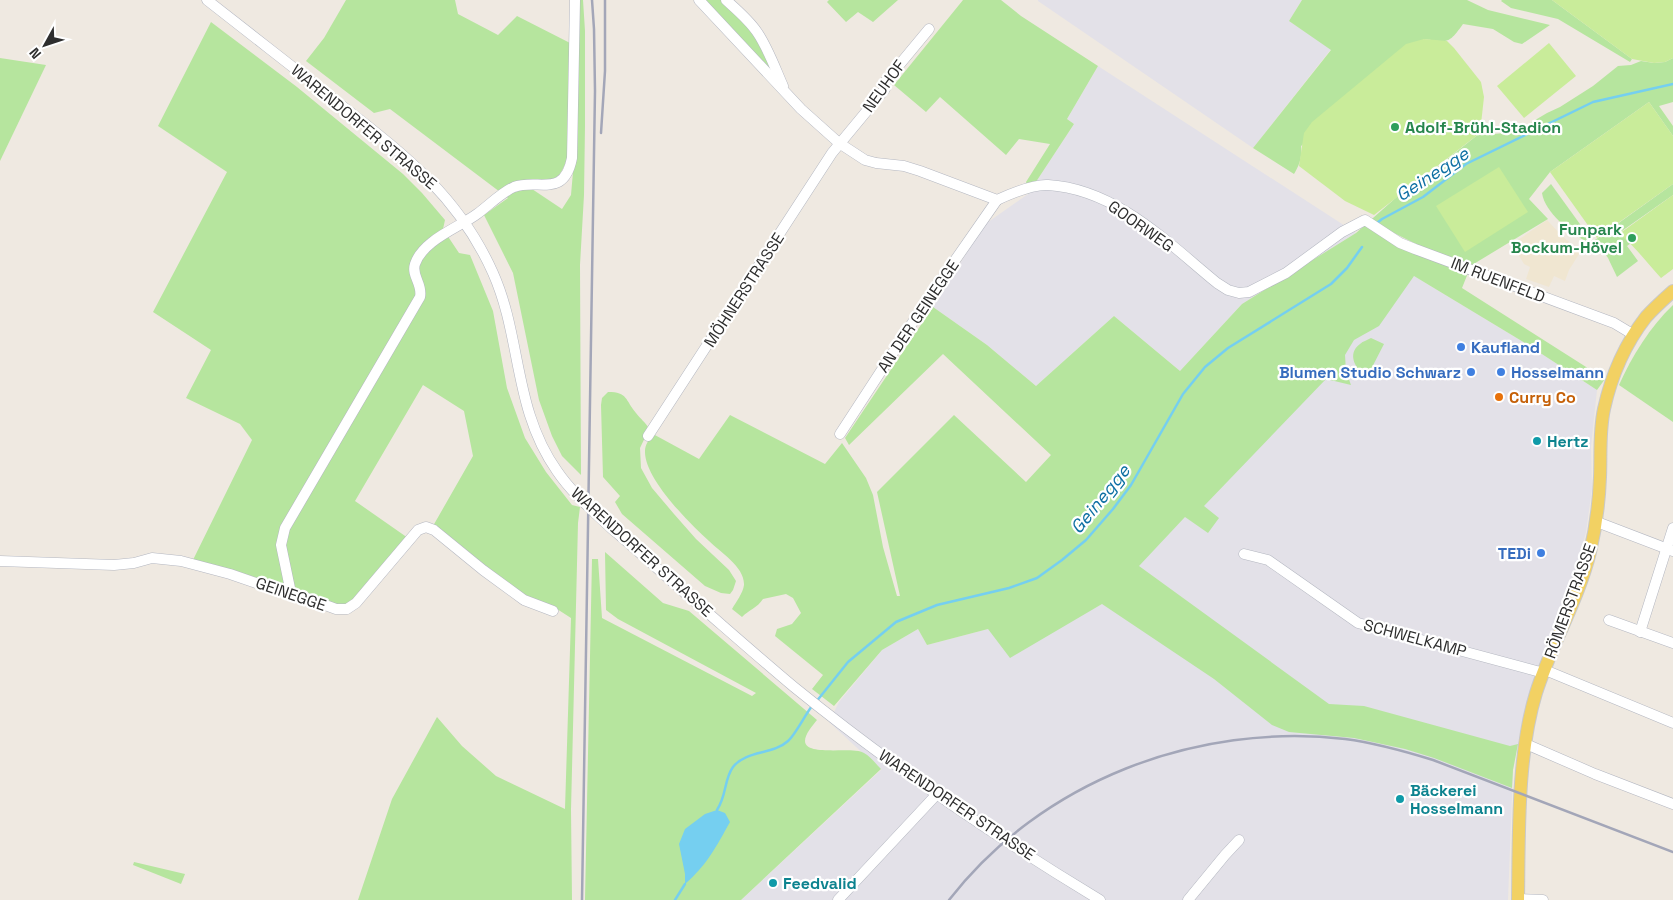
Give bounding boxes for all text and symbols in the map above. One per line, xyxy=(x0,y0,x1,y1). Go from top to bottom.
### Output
north arrow xyxy=(20,20,70,70)
text: N xyxy=(25,44,45,63)
street label: NEUHOF xyxy=(858,55,910,116)
street label: WARENDORFER STRASSE xyxy=(287,60,441,194)
place label: Adolf-Brühl-Stadion xyxy=(1405,117,1561,138)
marker: Adolf-Brühl-Stadion xyxy=(1389,121,1401,133)
water label: Geinegge xyxy=(1391,141,1474,206)
street label: GOORWEG xyxy=(1104,196,1178,256)
place label: Funpark Bockum-Hövel xyxy=(1511,219,1622,258)
street label: MÖHNERSTRASSE xyxy=(699,229,789,351)
marker: Funpark Bockum-Hövel xyxy=(1626,232,1638,244)
street label: IM RUENFELD xyxy=(1448,252,1548,308)
street label: AN DER GEINEGGE xyxy=(872,255,964,377)
place label: Kaufland xyxy=(1471,337,1540,358)
marker: Kaufland xyxy=(1455,341,1467,353)
place label: Blumen Studio Schwarz xyxy=(1279,362,1461,383)
place label: Hosselmann xyxy=(1511,362,1604,383)
marker: Blumen Studio Schwarz xyxy=(1465,366,1477,378)
marker: Hosselmann xyxy=(1495,366,1507,378)
place label: Curry Co xyxy=(1509,387,1576,408)
marker: Curry Co xyxy=(1493,391,1505,403)
place label: Hertz xyxy=(1547,431,1589,452)
marker: Hertz xyxy=(1531,435,1543,447)
water label: Geinegge xyxy=(1065,459,1136,538)
street label: WARENDORFER STRASSE xyxy=(567,483,717,621)
street label: RÖMERSTRASSE xyxy=(1539,540,1601,662)
place label: TEDi xyxy=(1498,543,1531,564)
marker: TEDi xyxy=(1535,547,1547,559)
street label: GEINEGGE xyxy=(253,572,329,616)
street label: SCHWELKAMP xyxy=(1361,614,1469,662)
street label: WARENDORFER STRASSE xyxy=(875,745,1039,865)
place label: Bäckerei Hosselmann xyxy=(1410,780,1503,819)
marker: Bäckerei Hosselmann xyxy=(1394,793,1406,805)
place label: Feedvalid xyxy=(783,873,857,894)
marker: Feedvalid xyxy=(767,877,779,889)

